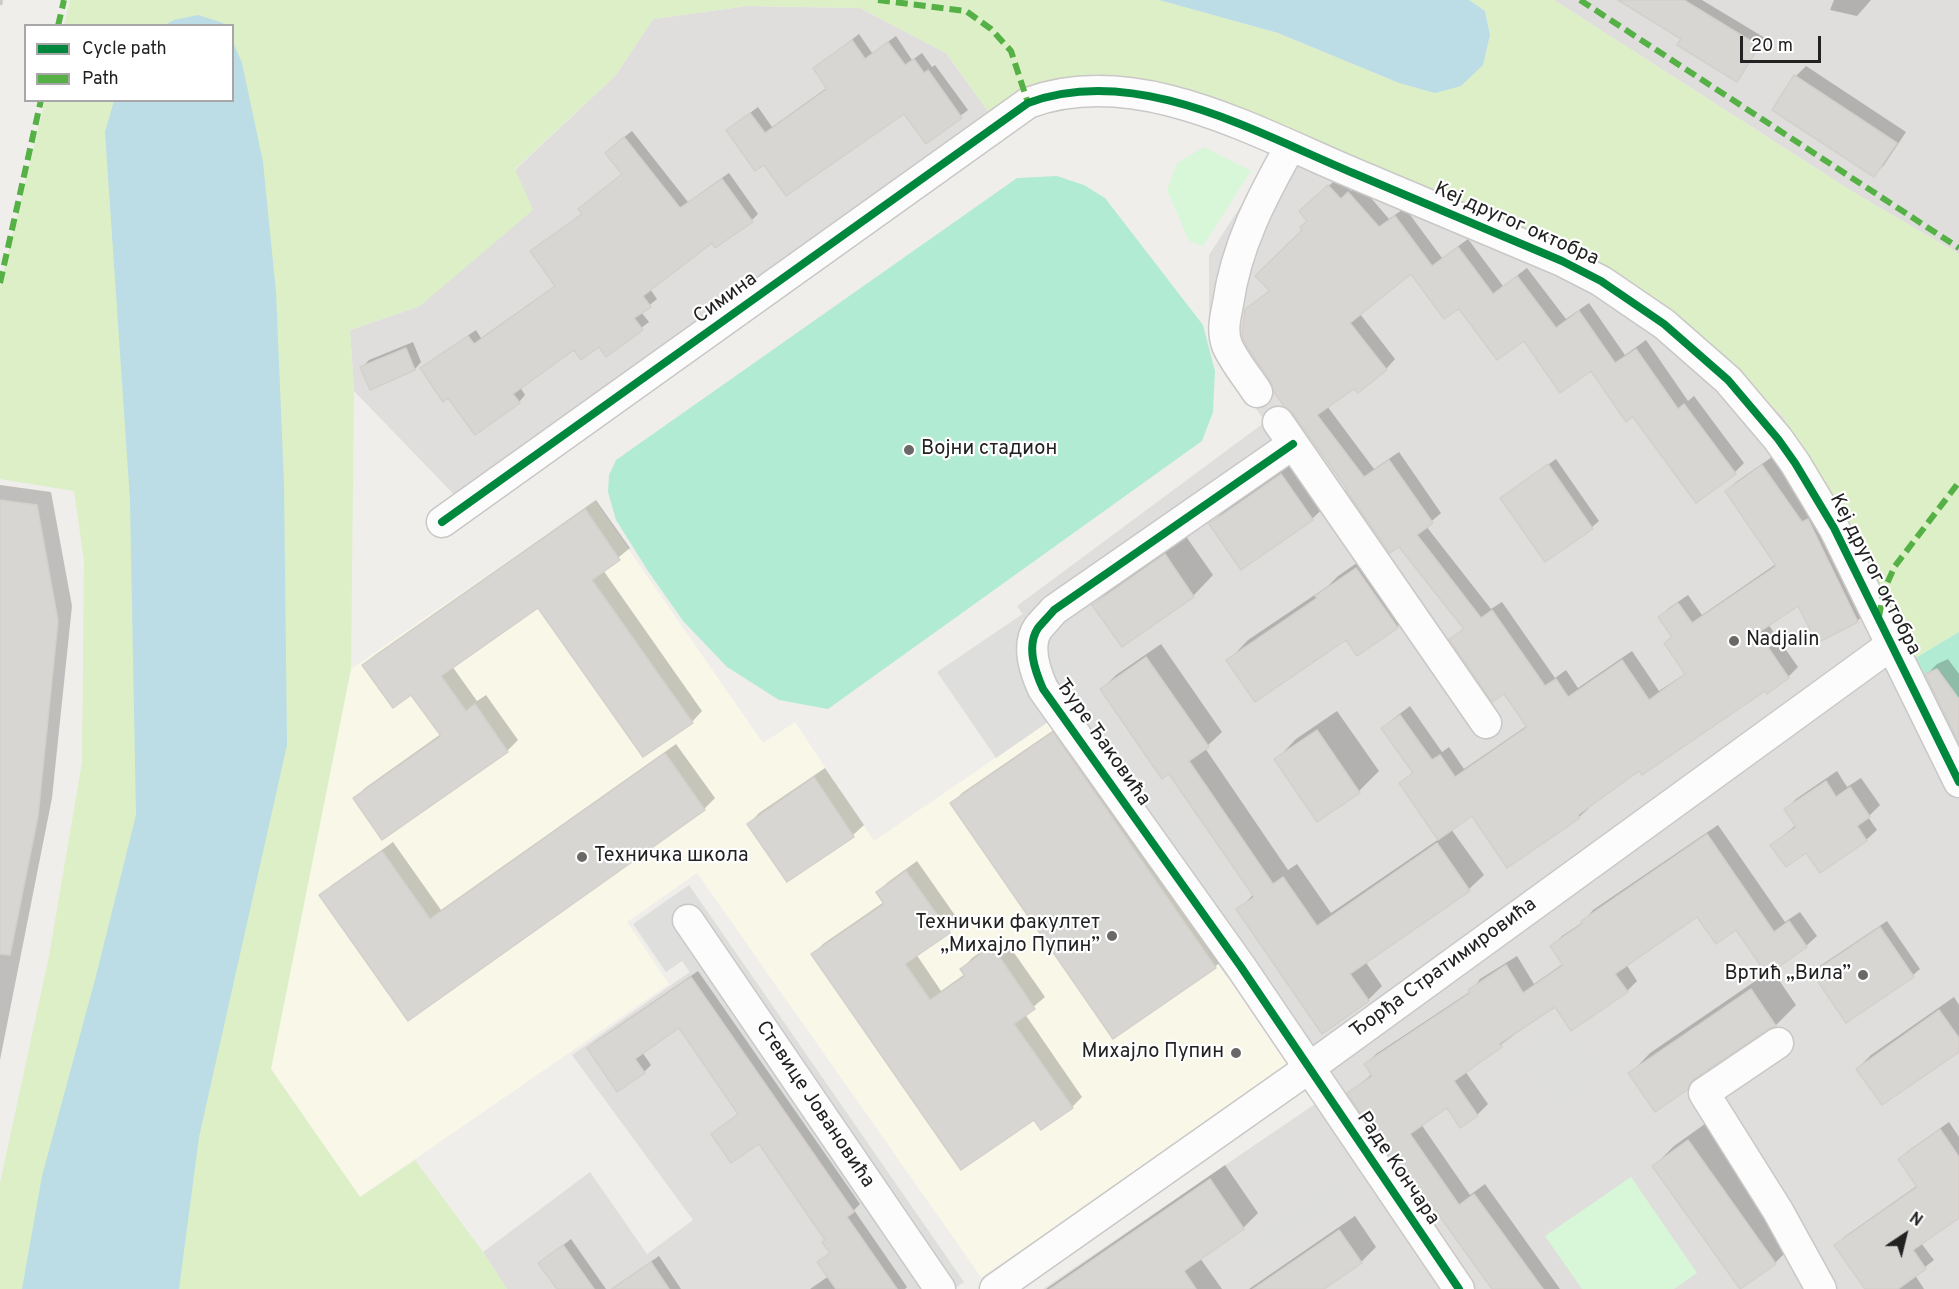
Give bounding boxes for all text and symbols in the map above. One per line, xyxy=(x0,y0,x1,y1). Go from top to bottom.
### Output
legend xyxy=(24,24,234,102)
scale bar xyxy=(1743,24,1824,62)
text: 20 m xyxy=(1751,35,1793,58)
text: Cycle path xyxy=(82,38,167,61)
text: Path xyxy=(82,68,119,91)
street label: Кеј другог октобра xyxy=(1430,178,1602,272)
street label: Симина xyxy=(690,268,762,330)
place label: Војни стадион xyxy=(921,438,1057,462)
marker: Војни стадион xyxy=(902,443,916,457)
street label: Кеј другог октобра xyxy=(1823,490,1925,660)
place label: Nadjalin xyxy=(1746,629,1819,653)
marker: Nadjalin xyxy=(1727,634,1741,648)
street label: Ђуре Ђаковића xyxy=(1049,675,1155,811)
place label: Техничка школа xyxy=(594,845,749,869)
marker: Техничка школа xyxy=(575,850,589,864)
street label: Ђорђа Стратимировића xyxy=(1346,893,1542,1045)
place label: Технички факултет „Михајло Пупин” xyxy=(915,912,1100,959)
marker: Технички факултет „Михајло Пупин” xyxy=(1105,929,1119,943)
place label: Вртић „Вила” xyxy=(1724,963,1851,987)
marker: Вртић „Вила” xyxy=(1856,968,1870,982)
street label: Стевице Јовановића xyxy=(749,1017,879,1193)
place label: Михајло Пупин xyxy=(1081,1041,1224,1065)
marker: Михајло Пупин xyxy=(1229,1046,1243,1060)
street label: Раде Кончара xyxy=(1350,1108,1444,1230)
north arrow xyxy=(1875,1205,1935,1265)
text: N xyxy=(1905,1209,1926,1232)

